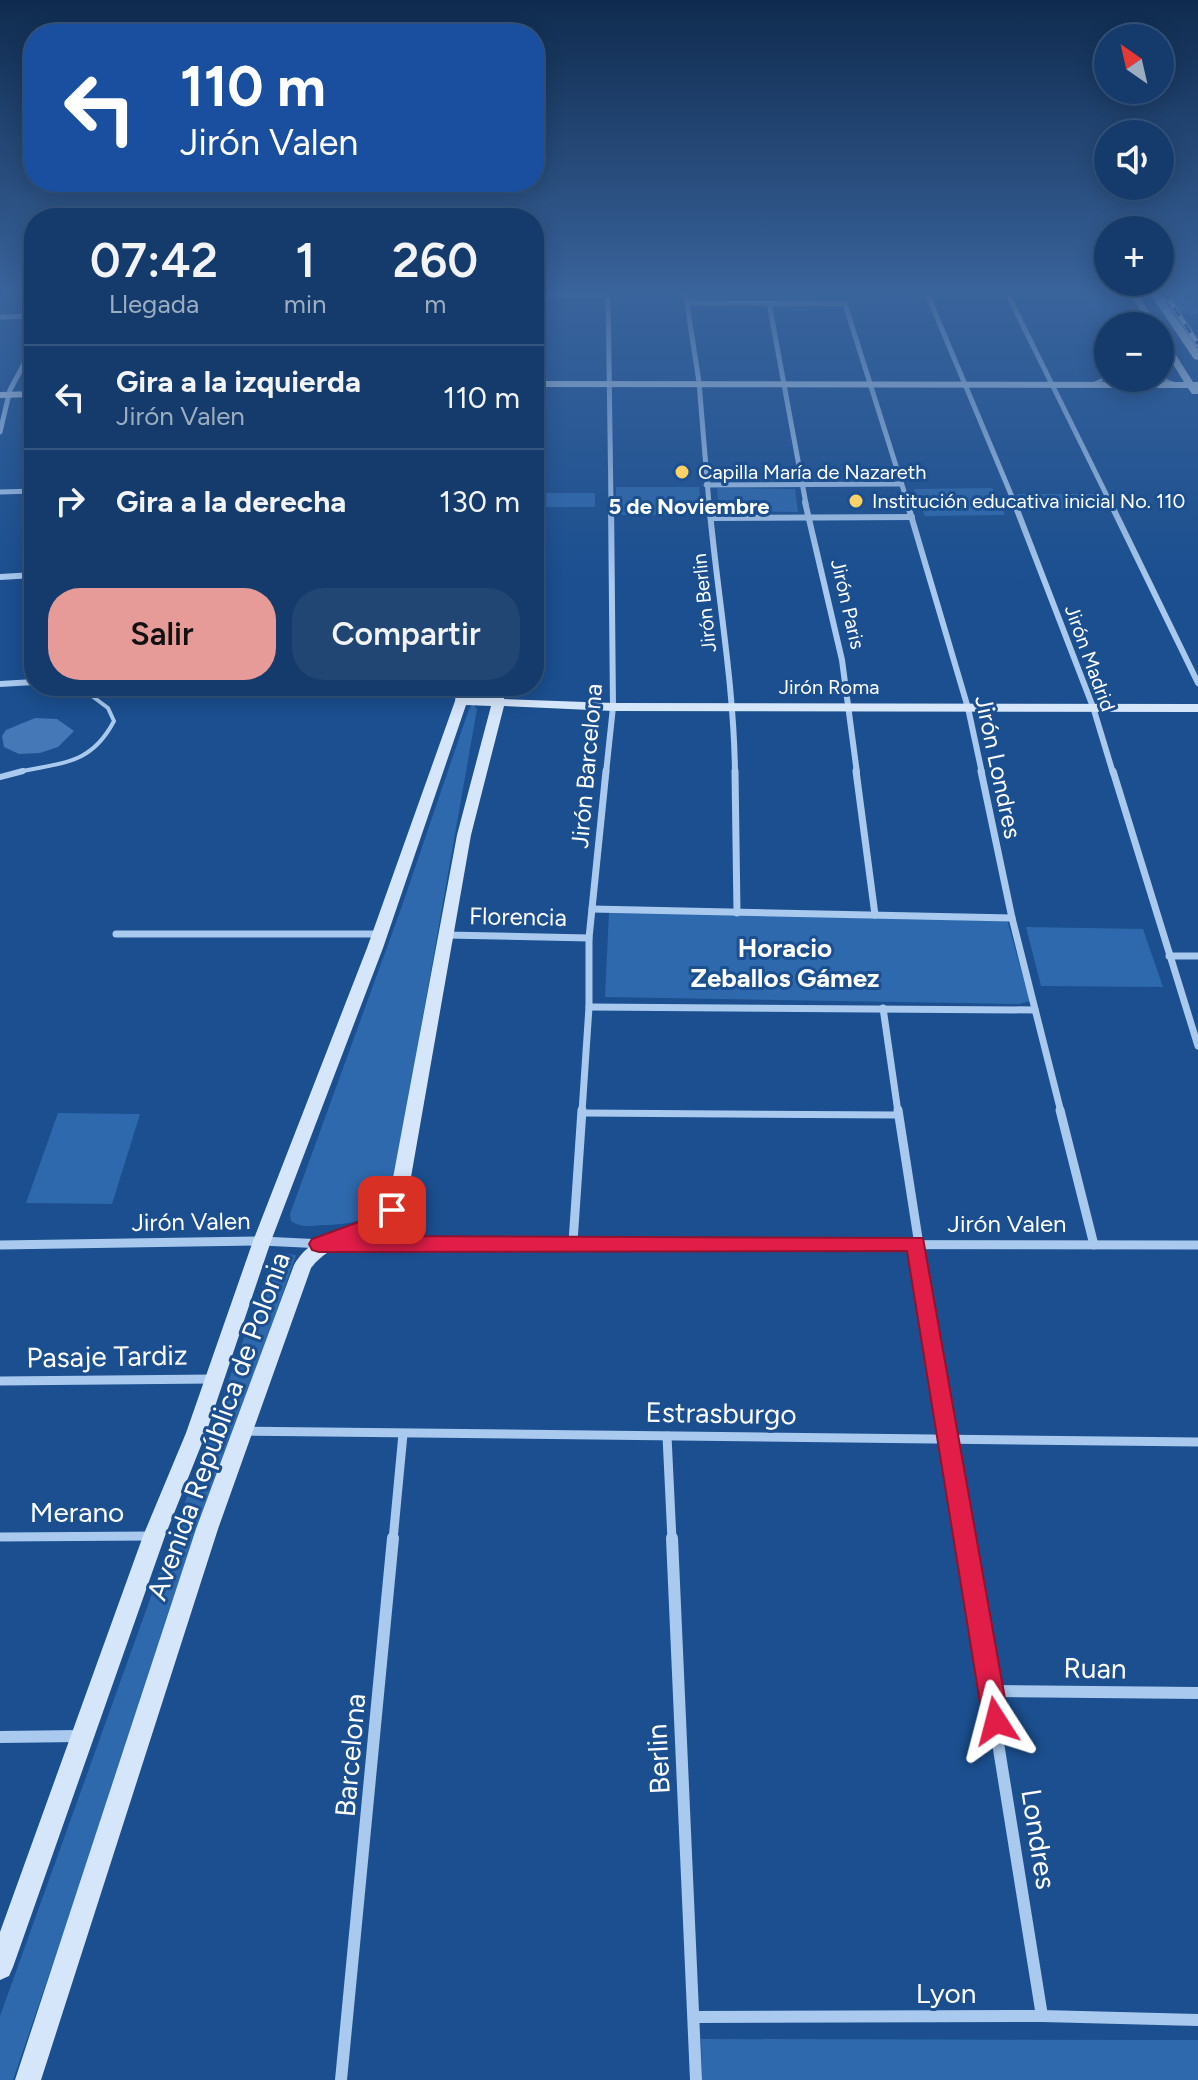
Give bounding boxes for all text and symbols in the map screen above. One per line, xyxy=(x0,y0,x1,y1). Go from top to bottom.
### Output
north arrow xyxy=(1094,24,1174,104)
map controls xyxy=(1094,24,1174,392)
text: 110 m xyxy=(180,53,326,120)
icon: left xyxy=(48,56,152,160)
button: sound xyxy=(1094,120,1174,200)
text: Jirón Valen xyxy=(180,121,358,164)
button: + xyxy=(1094,216,1174,296)
text: 07:42 xyxy=(90,231,218,289)
text: 1 xyxy=(295,231,315,289)
text: 260 xyxy=(392,231,478,289)
text: Llegada xyxy=(109,288,199,320)
text: min xyxy=(284,288,327,320)
text: m xyxy=(424,288,446,320)
button: − xyxy=(1094,312,1174,392)
text: Gira a la izquierda xyxy=(116,363,361,400)
icon: left xyxy=(48,375,92,419)
text: 110 m xyxy=(443,379,520,416)
text: Jirón Valen xyxy=(116,400,245,432)
place label: Capilla María de Nazareth xyxy=(698,460,926,484)
marker: Capilla María de Nazareth xyxy=(673,463,691,481)
icon: right xyxy=(48,479,92,523)
text: Gira a la derecha xyxy=(116,483,346,520)
text: 130 m xyxy=(439,483,520,520)
place label: Institución educativa inicial No. 110 xyxy=(872,489,1185,513)
marker: Institución educativa inicial No. 110 xyxy=(847,492,865,510)
district label: 5 de Noviembre xyxy=(609,493,769,520)
street label: Jirón Berlin xyxy=(687,552,721,654)
street label: Jirón Paris xyxy=(826,557,870,651)
button: Salir xyxy=(48,588,276,680)
button: Compartir xyxy=(292,588,520,680)
street label: Jirón Madrid xyxy=(1060,602,1120,714)
street label: Jirón Roma xyxy=(779,675,879,699)
street label: Jirón Barcelona xyxy=(565,682,608,850)
street label: Jirón Londres xyxy=(969,693,1028,841)
street label: Florencia xyxy=(469,901,567,932)
district label: Horacio Zeballos Gámez xyxy=(691,932,879,994)
pin xyxy=(358,1176,426,1244)
icon: arrive xyxy=(370,1188,414,1232)
street label: Jirón Valen xyxy=(131,1206,251,1237)
street label: Jirón Valen xyxy=(948,1209,1066,1238)
street label: Avenida República de Polonia xyxy=(139,1247,297,1605)
street label: Pasaje Tardiz xyxy=(26,1338,188,1374)
street label: Estrasburgo xyxy=(645,1395,797,1431)
street label: Merano xyxy=(30,1495,124,1529)
street label: Ruan xyxy=(1063,1650,1127,1686)
position arrow xyxy=(954,1679,1038,1763)
street label: Barcelona xyxy=(328,1692,372,1818)
street label: Berlin xyxy=(639,1723,677,1795)
street label: Londres xyxy=(1014,1787,1064,1891)
street label: Lyon xyxy=(916,1976,976,2010)

